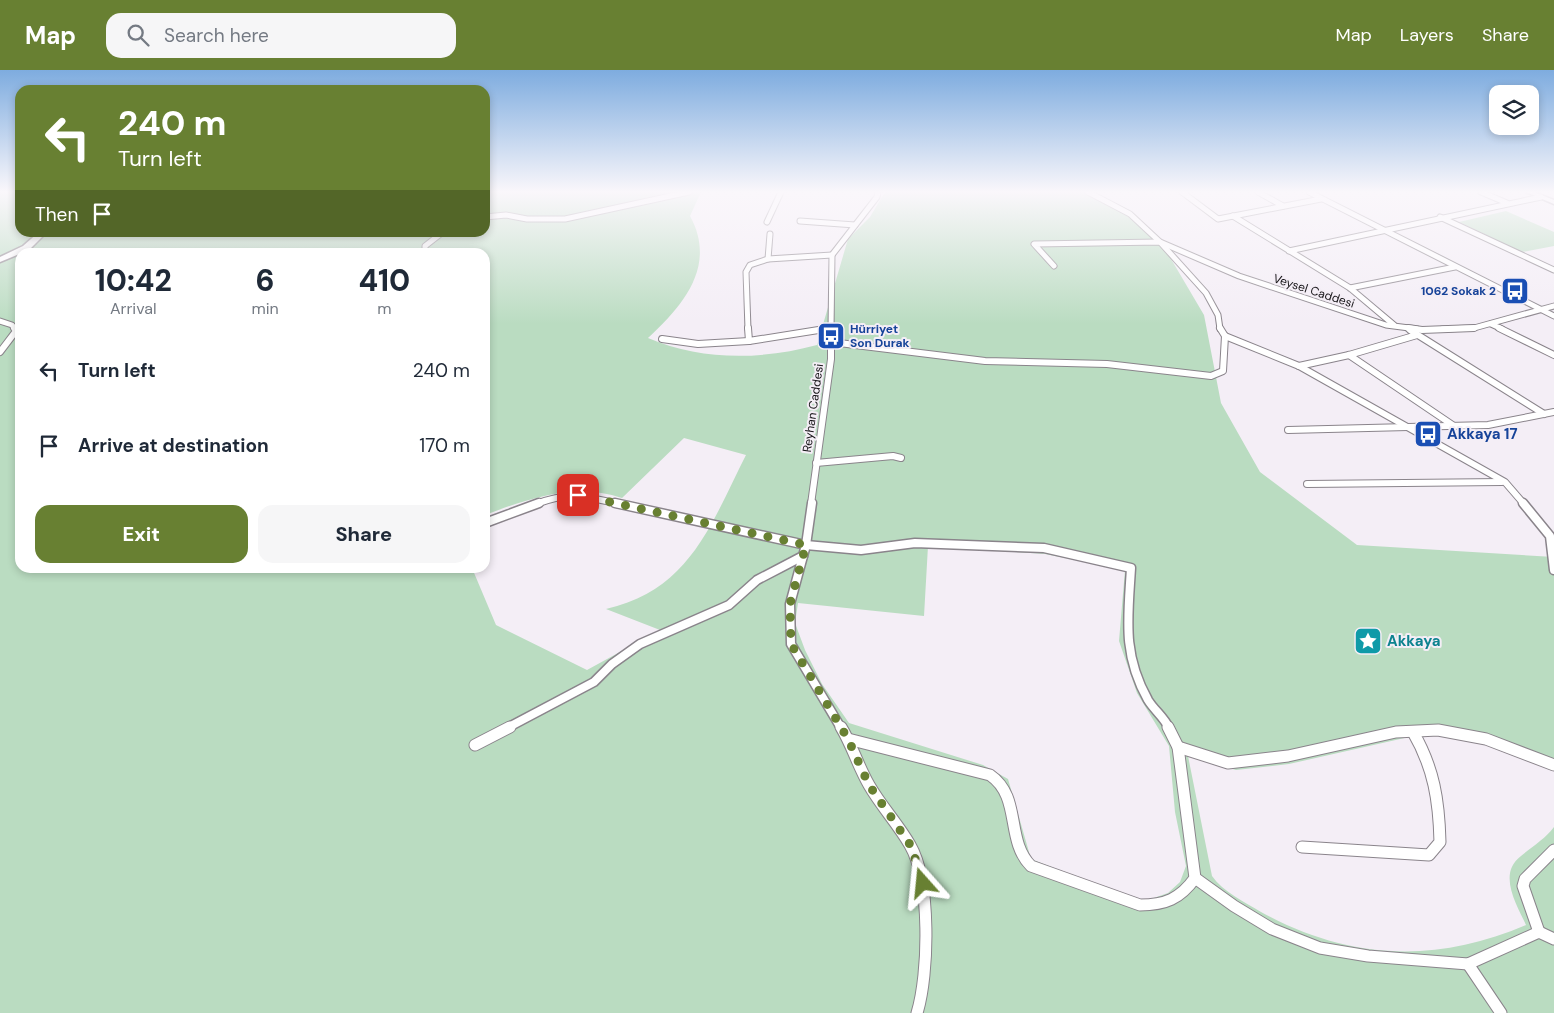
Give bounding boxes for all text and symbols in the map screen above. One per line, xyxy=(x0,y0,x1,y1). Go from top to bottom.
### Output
search box xyxy=(106,13,456,58)
text: Map xyxy=(25,20,76,51)
icon: search xyxy=(124,21,152,49)
text: Search here xyxy=(164,23,269,48)
text: Map xyxy=(1336,23,1372,47)
text: Layers xyxy=(1400,23,1454,47)
text: Share xyxy=(1482,23,1529,47)
map controls xyxy=(1489,85,1539,135)
button: layers xyxy=(1489,85,1539,135)
text: 240 m xyxy=(118,100,227,146)
icon: left xyxy=(35,105,100,170)
text: Turn left xyxy=(118,144,202,173)
icon: arrive xyxy=(88,200,116,228)
text: Then xyxy=(35,202,78,227)
text: 10:42 xyxy=(95,261,172,300)
text: 6 xyxy=(256,261,275,300)
text: 410 xyxy=(358,261,410,300)
street label: Veysel Caddesi xyxy=(1271,270,1357,312)
bus stop icon: 1062 Sokak 2 xyxy=(1500,276,1530,306)
place label: 1062 Sokak 2 xyxy=(1421,283,1496,299)
text: Arrival xyxy=(110,298,157,319)
text: min xyxy=(251,298,279,319)
text: m xyxy=(377,298,391,319)
bus stop icon: Hürriyet Son Durak xyxy=(816,321,846,351)
place label: Hürriyet Son Durak xyxy=(850,321,910,351)
icon: left xyxy=(35,357,63,385)
text: Turn left xyxy=(78,358,156,383)
text: 240 m xyxy=(413,358,470,383)
street label: Reyhan Caddesi xyxy=(799,362,827,453)
bus stop icon: Akkaya 17 xyxy=(1413,419,1443,449)
place label: Akkaya 17 xyxy=(1447,424,1517,444)
icon: arrive xyxy=(35,432,63,460)
text: Arrive at destination xyxy=(78,433,269,458)
text: 170 m xyxy=(419,433,470,458)
pin xyxy=(557,474,599,516)
icon: arrive xyxy=(564,481,592,509)
button: Exit xyxy=(35,505,248,563)
button: Share xyxy=(258,505,470,563)
place icon: Akkaya xyxy=(1353,626,1383,656)
place label: Akkaya xyxy=(1387,631,1440,651)
position arrow xyxy=(896,856,948,908)

